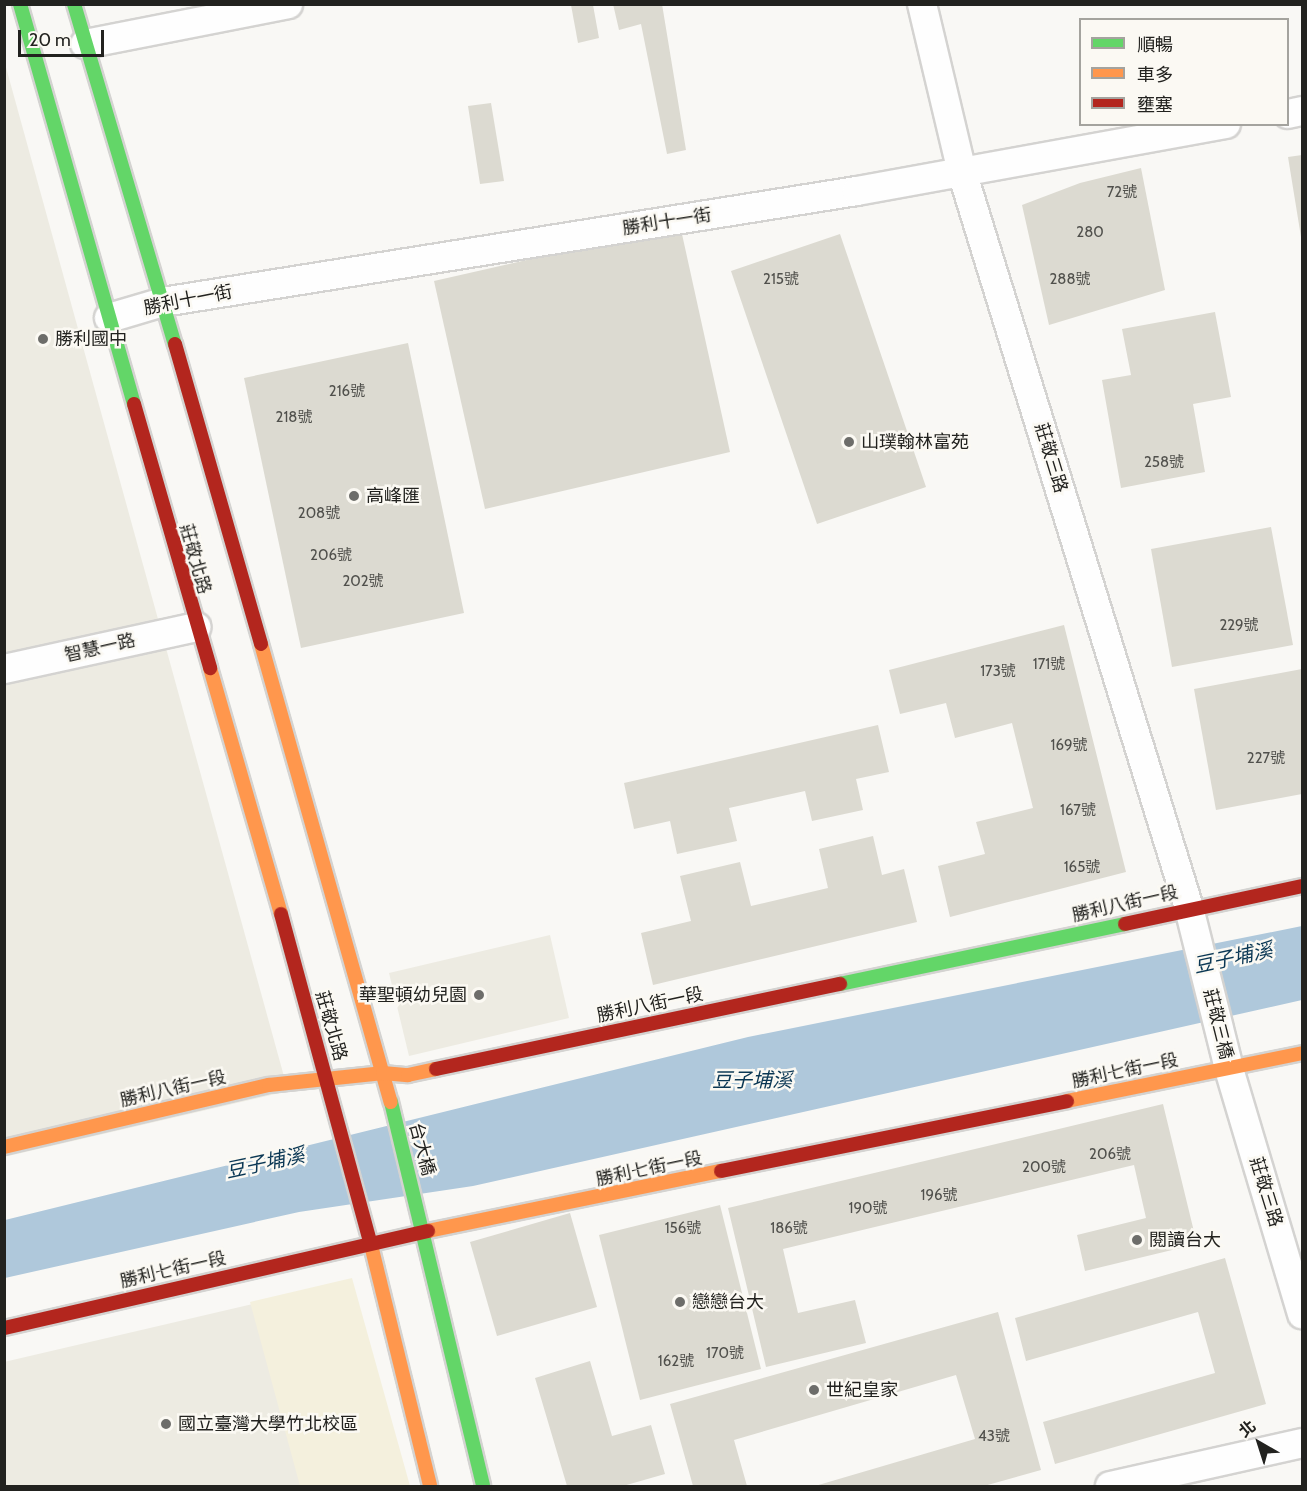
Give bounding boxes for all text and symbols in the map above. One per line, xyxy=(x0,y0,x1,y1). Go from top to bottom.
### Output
scale bar xyxy=(21,18,106,56)
legend xyxy=(1079,18,1289,126)
text: 20 m xyxy=(29,29,71,51)
text: 順暢 xyxy=(1137,34,1173,56)
text: 車多 xyxy=(1137,64,1173,86)
text: 壅塞 xyxy=(1137,94,1173,116)
house number: 72號 xyxy=(1107,184,1137,202)
street label: 勝利十一街 xyxy=(621,204,713,240)
house number: 280 xyxy=(1076,224,1104,242)
house number: 215號 xyxy=(763,271,799,289)
house number: 288號 xyxy=(1049,271,1091,289)
street label: 勝利十一街 xyxy=(142,281,234,319)
place label: 勝利國中 xyxy=(55,328,127,350)
marker: 勝利國中 xyxy=(36,332,50,346)
house number: 216號 xyxy=(329,383,365,401)
house number: 218號 xyxy=(276,409,312,427)
street label: 莊敬三路 xyxy=(1030,420,1072,496)
place label: 山璞翰林富苑 xyxy=(861,431,969,453)
marker: 山璞翰林富苑 xyxy=(842,435,856,449)
house number: 258號 xyxy=(1144,454,1184,472)
place label: 高峰匯 xyxy=(366,485,420,507)
marker: 高峰匯 xyxy=(347,489,361,503)
house number: 208號 xyxy=(298,505,340,523)
street label: 莊敬北路 xyxy=(175,521,215,597)
house number: 206號 xyxy=(310,547,352,565)
house number: 202號 xyxy=(342,573,384,591)
house number: 229號 xyxy=(1219,617,1259,635)
street label: 智慧一路 xyxy=(62,629,138,667)
house number: 171號 xyxy=(1033,656,1065,674)
house number: 173號 xyxy=(980,663,1016,681)
house number: 169號 xyxy=(1051,737,1087,755)
house number: 227號 xyxy=(1247,750,1285,768)
house number: 167號 xyxy=(1060,802,1096,820)
house number: 165號 xyxy=(1064,859,1100,877)
street label: 勝利八街一段 xyxy=(1070,881,1180,927)
water label: 豆子埔溪 xyxy=(1191,938,1275,978)
street label: 勝利八街一段 xyxy=(595,983,705,1027)
place label: 華聖頓幼兒園 xyxy=(359,984,467,1006)
street label: 莊敬三橋 xyxy=(1199,986,1237,1062)
street label: 莊敬北路 xyxy=(311,988,351,1064)
marker: 華聖頓幼兒園 xyxy=(472,988,486,1002)
street label: 勝利七街一段 xyxy=(1070,1049,1180,1093)
street label: 勝利八街一段 xyxy=(118,1066,228,1112)
water label: 豆子埔溪 xyxy=(712,1068,792,1092)
street label: 台大橋 xyxy=(405,1120,439,1178)
water label: 豆子埔溪 xyxy=(223,1143,307,1183)
house number: 206號 xyxy=(1089,1146,1131,1164)
street label: 勝利七街一段 xyxy=(594,1147,704,1191)
street label: 莊敬三路 xyxy=(1245,1154,1287,1230)
house number: 200號 xyxy=(1022,1159,1066,1177)
house number: 196號 xyxy=(921,1187,957,1205)
house number: 190號 xyxy=(849,1200,887,1218)
house number: 156號 xyxy=(665,1220,701,1238)
house number: 186號 xyxy=(770,1220,808,1238)
place label: 閱讀台大 xyxy=(1149,1229,1221,1251)
marker: 閱讀台大 xyxy=(1130,1233,1144,1247)
street label: 勝利七街一段 xyxy=(118,1247,228,1293)
place label: 戀戀台大 xyxy=(692,1291,764,1313)
marker: 戀戀台大 xyxy=(673,1295,687,1309)
house number: 170號 xyxy=(706,1345,744,1363)
house number: 162號 xyxy=(658,1353,694,1371)
place label: 世紀皇家 xyxy=(826,1379,898,1401)
marker: 世紀皇家 xyxy=(807,1383,821,1397)
place label: 國立臺灣大學竹北校區 xyxy=(178,1413,358,1435)
north arrow xyxy=(1229,1413,1289,1473)
text: 北 xyxy=(1235,1416,1260,1441)
marker: 國立臺灣大學竹北校區 xyxy=(159,1417,173,1431)
house number: 43號 xyxy=(978,1428,1010,1446)

